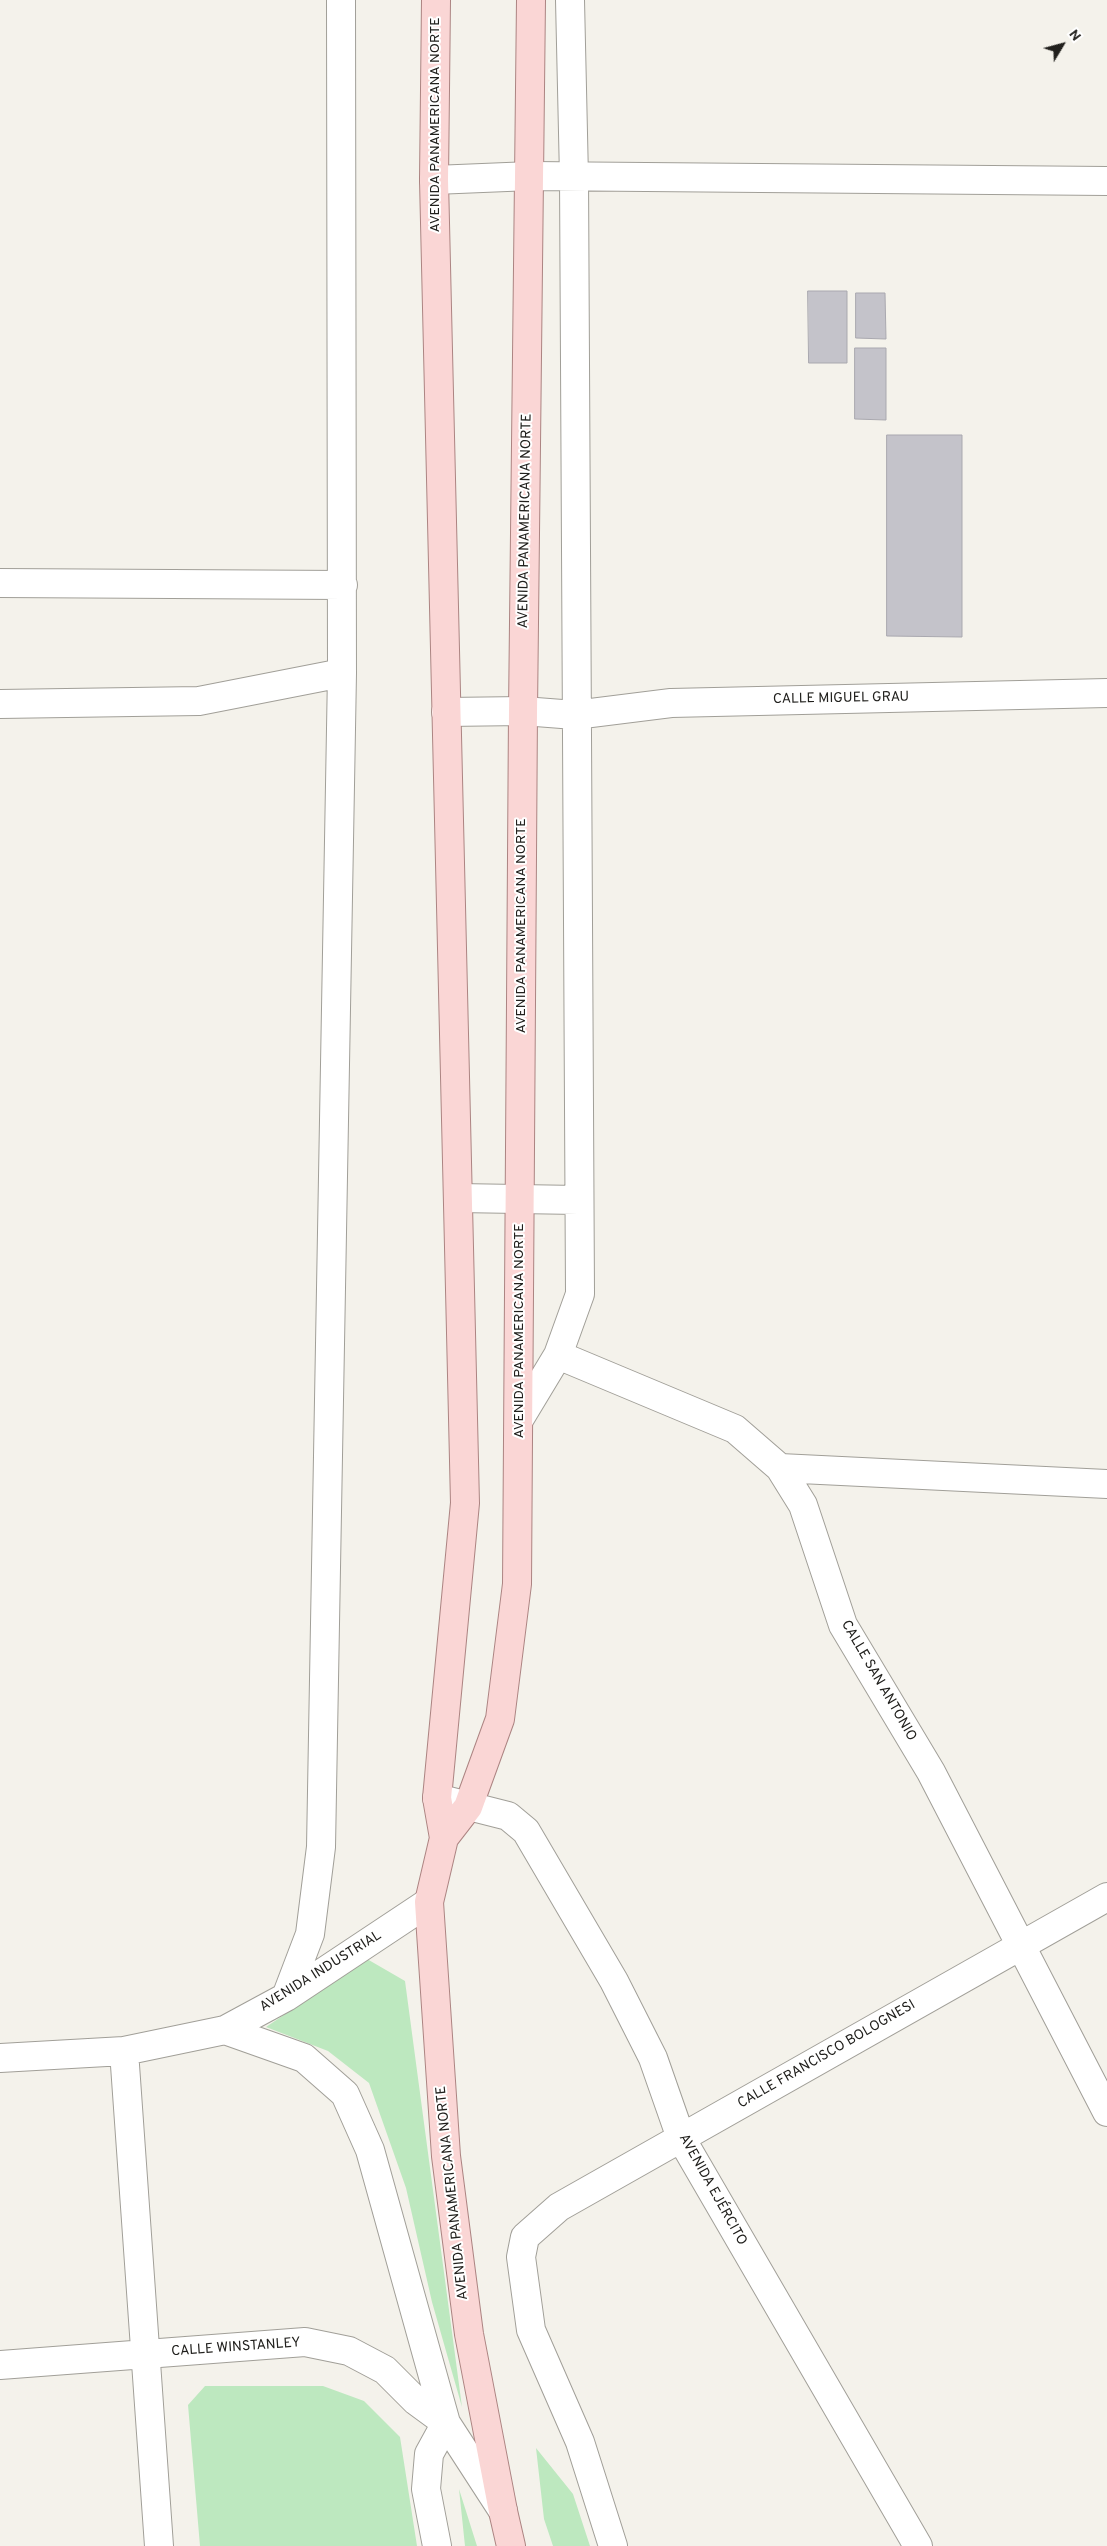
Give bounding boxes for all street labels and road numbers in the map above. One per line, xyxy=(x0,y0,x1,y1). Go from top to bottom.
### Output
street label: AVENIDA PANAMERICANA NORTE xyxy=(428,17,444,233)
street label: AVENIDA PANAMERICANA NORTE xyxy=(516,413,536,629)
street label: CALLE MIGUEL GRAU xyxy=(773,689,909,709)
street label: AVENIDA PANAMERICANA NORTE xyxy=(514,818,530,1034)
street label: AVENIDA PANAMERICANA NORTE xyxy=(512,1223,528,1439)
street label: CALLE SAN ANTONIO xyxy=(837,1618,919,1744)
street label: AVENIDA INDUSTRIAL xyxy=(257,1928,385,2016)
street label: CALLE FRANCISCO BOLOGNESI xyxy=(735,1997,919,2113)
street label: AVENIDA PANAMERICANA NORTE xyxy=(433,2085,473,2301)
street label: AVENIDA EJÉRCITO xyxy=(674,2131,750,2249)
street label: CALLE WINSTANLEY xyxy=(171,2335,301,2361)

